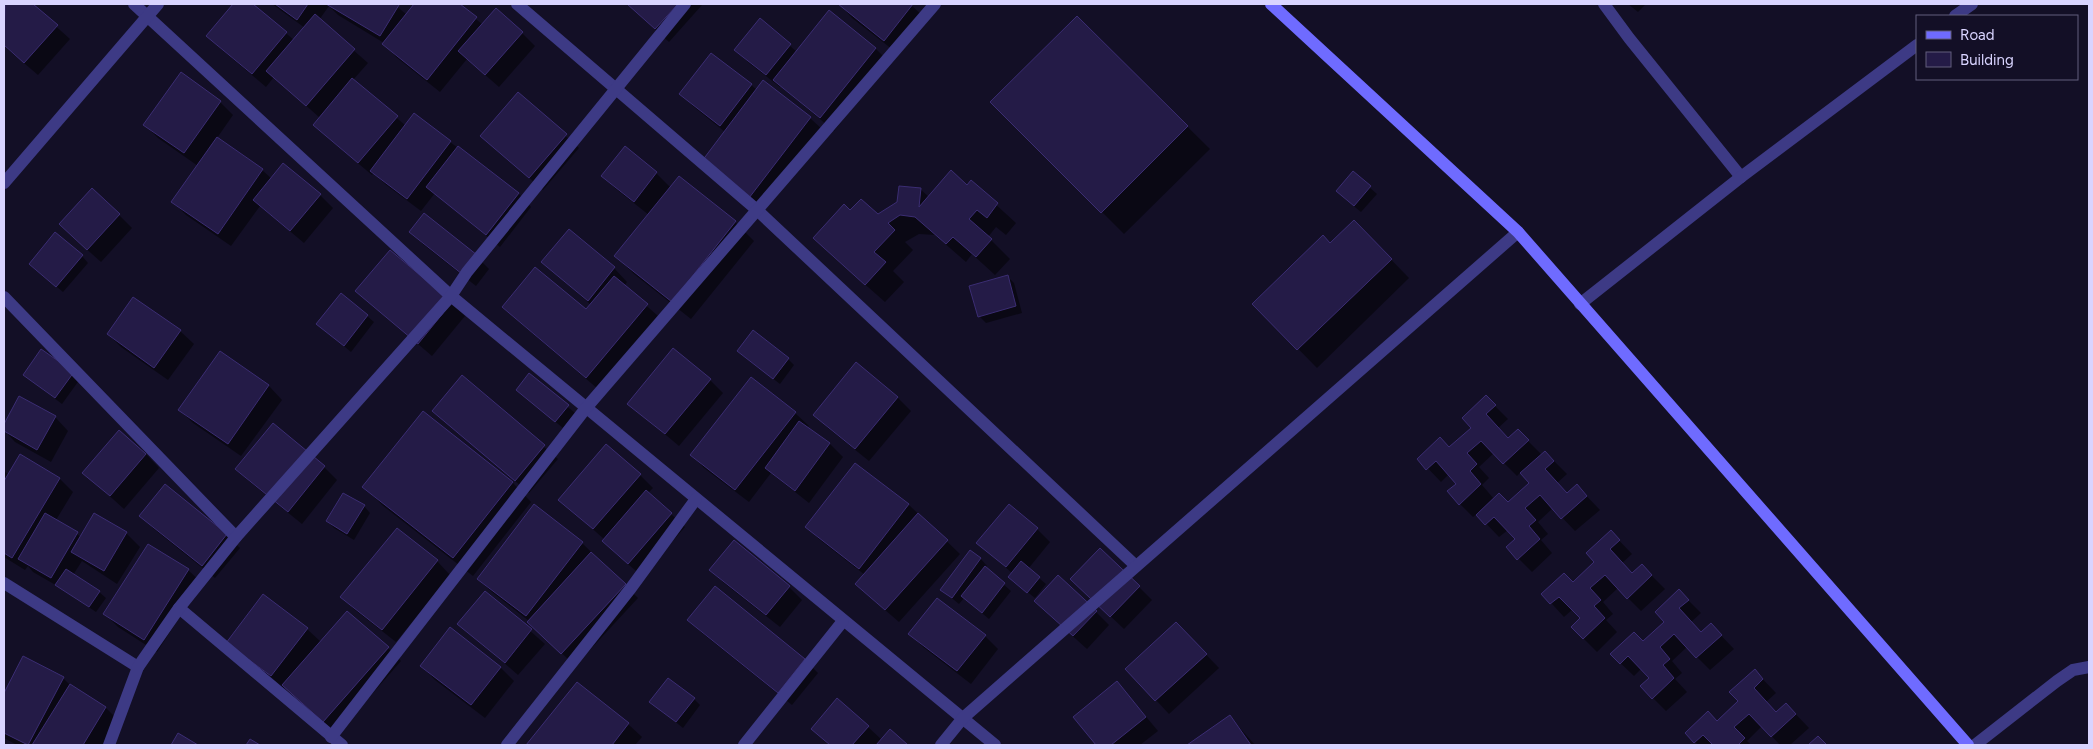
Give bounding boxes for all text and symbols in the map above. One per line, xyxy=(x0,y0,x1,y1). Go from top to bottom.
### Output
legend xyxy=(1916,15,2078,80)
text: Road xyxy=(1960,26,1995,44)
text: Building xyxy=(1960,51,2014,69)

